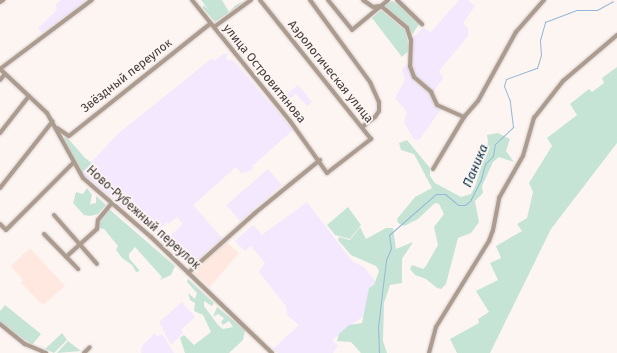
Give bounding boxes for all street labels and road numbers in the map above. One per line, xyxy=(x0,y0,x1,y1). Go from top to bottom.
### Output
street label: Аэрологическая улица xyxy=(284,18,376,126)
street label: улица Островитянова xyxy=(220,22,308,126)
street label: Звёздный переулок xyxy=(79,36,175,116)
street label: Ново-Рубежный переулок xyxy=(83,163,203,273)

